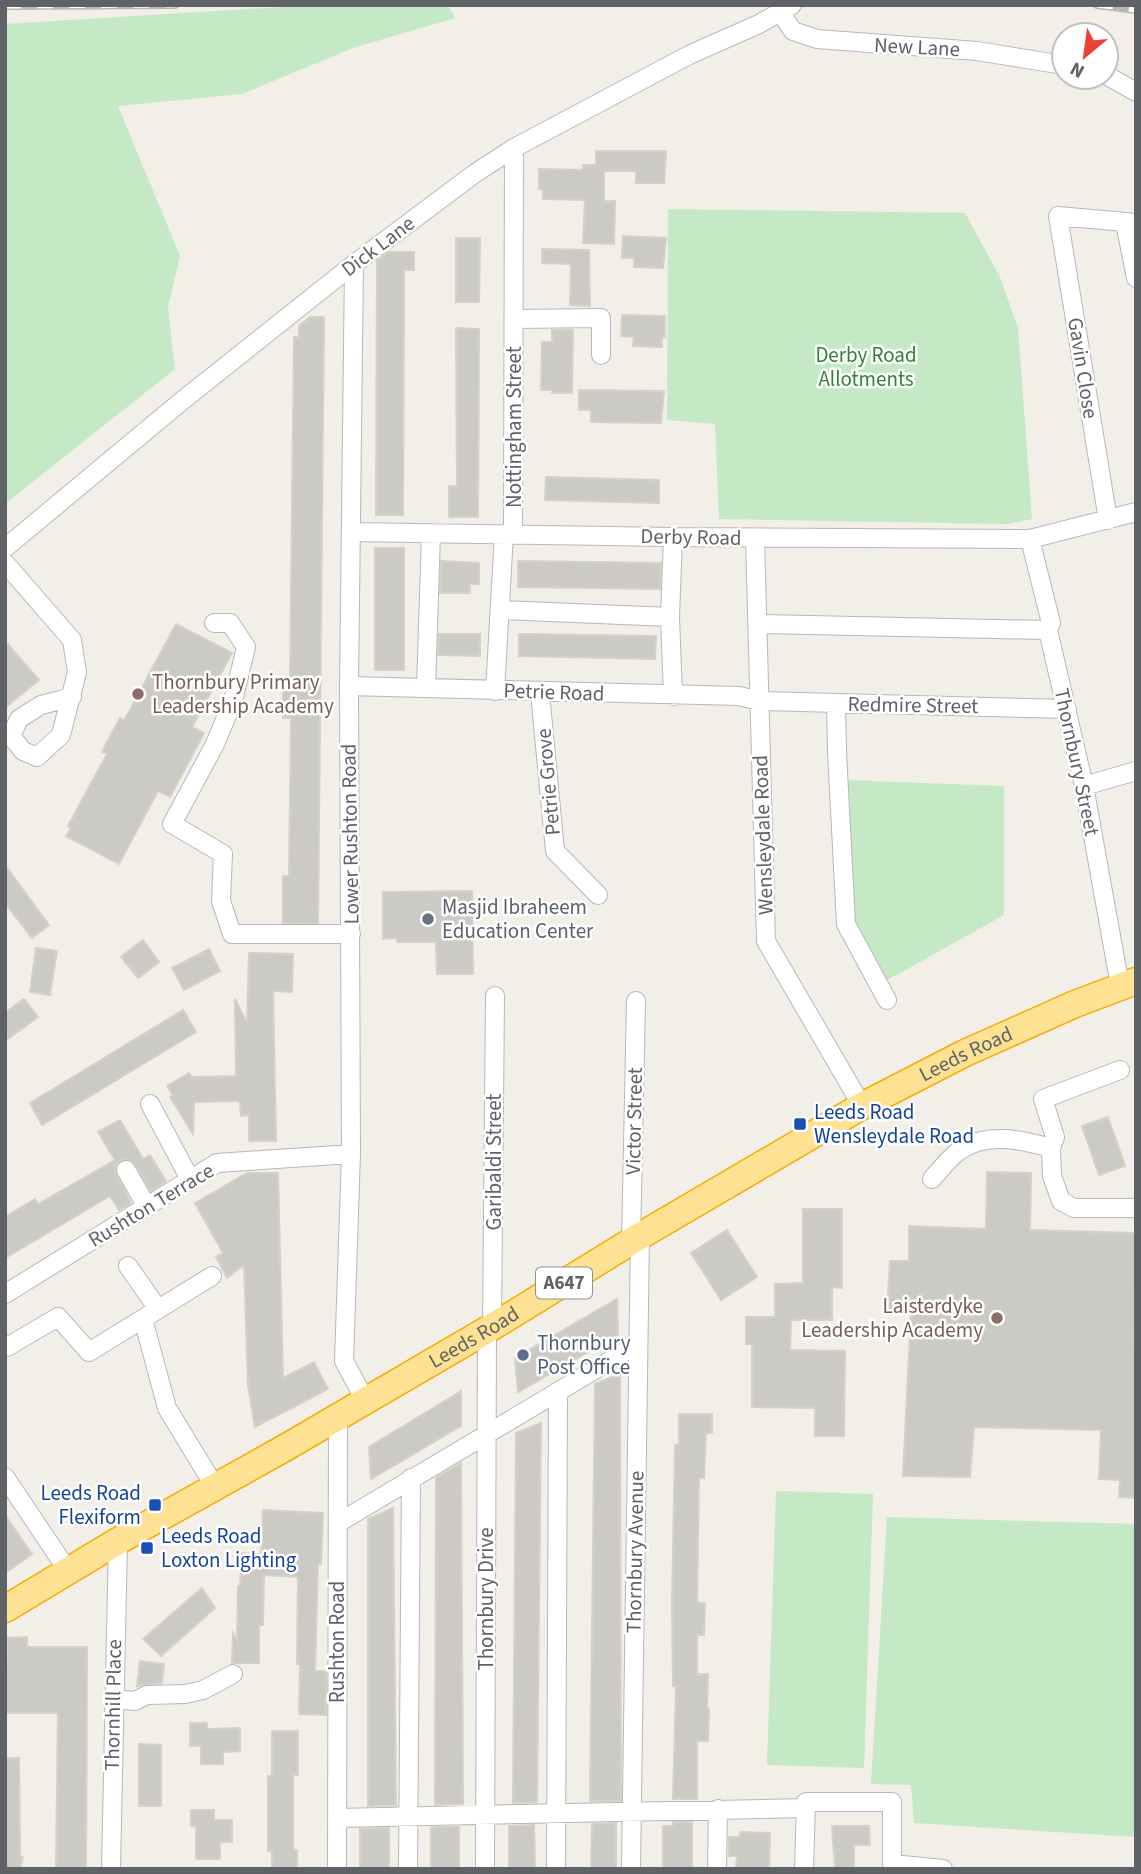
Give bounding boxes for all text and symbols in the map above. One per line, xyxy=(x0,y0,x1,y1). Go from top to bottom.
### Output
north arrow xyxy=(1050,21,1120,91)
street label: New Lane xyxy=(873,30,961,64)
text: N xyxy=(1065,55,1090,84)
street label: Dick Lane xyxy=(335,208,421,284)
street label: Gavin Close xyxy=(1060,315,1106,421)
park label: Derby Road Allotments xyxy=(815,340,917,394)
street label: Nottingham Street xyxy=(499,346,529,508)
street label: Derby Road xyxy=(640,521,742,553)
place label: Thornbury Primary Leadership Academy xyxy=(152,667,334,721)
street label: Petrie Road xyxy=(503,675,605,709)
street label: Thornbury Street xyxy=(1047,685,1107,839)
marker: Thornbury Primary Leadership Academy xyxy=(130,686,146,702)
street label: Redmire Street xyxy=(847,689,979,721)
street label: Petrie Grove xyxy=(528,727,568,837)
street label: Lower Rushton Road xyxy=(333,743,367,925)
street label: Wensleydale Road xyxy=(745,754,781,916)
place label: Masjid Ibraheem Education Center xyxy=(442,892,594,946)
marker: Masjid Ibraheem Education Center xyxy=(420,911,436,927)
street label: Leeds Road xyxy=(914,1019,1017,1089)
street label: Victor Street xyxy=(618,1067,650,1175)
street label: Garibaldi Street xyxy=(479,1094,509,1230)
place label: Leeds Road Wensleydale Road xyxy=(814,1097,974,1151)
marker: Leeds Road Wensleydale Road xyxy=(792,1116,808,1132)
street label: Rushton Terrace xyxy=(82,1156,220,1254)
road number: A647 xyxy=(536,1268,592,1298)
place label: Laisterdyke Leadership Academy xyxy=(801,1291,983,1345)
street label: Leeds Road xyxy=(423,1299,525,1376)
marker: Laisterdyke Leadership Academy xyxy=(989,1310,1005,1326)
place label: Thornbury Post Office xyxy=(537,1328,631,1382)
marker: Thornbury Post Office xyxy=(515,1347,531,1363)
street label: Thornbury Avenue xyxy=(619,1471,651,1633)
place label: Leeds Road Flexiform xyxy=(40,1478,141,1532)
marker: Leeds Road Flexiform xyxy=(147,1497,163,1513)
place label: Leeds Road Loxton Lighting xyxy=(161,1521,297,1575)
street label: Thornbury Drive xyxy=(471,1527,501,1671)
marker: Leeds Road Loxton Lighting xyxy=(139,1540,155,1556)
street label: Rushton Road xyxy=(322,1581,352,1703)
street label: Thornhill Place xyxy=(97,1639,129,1771)

